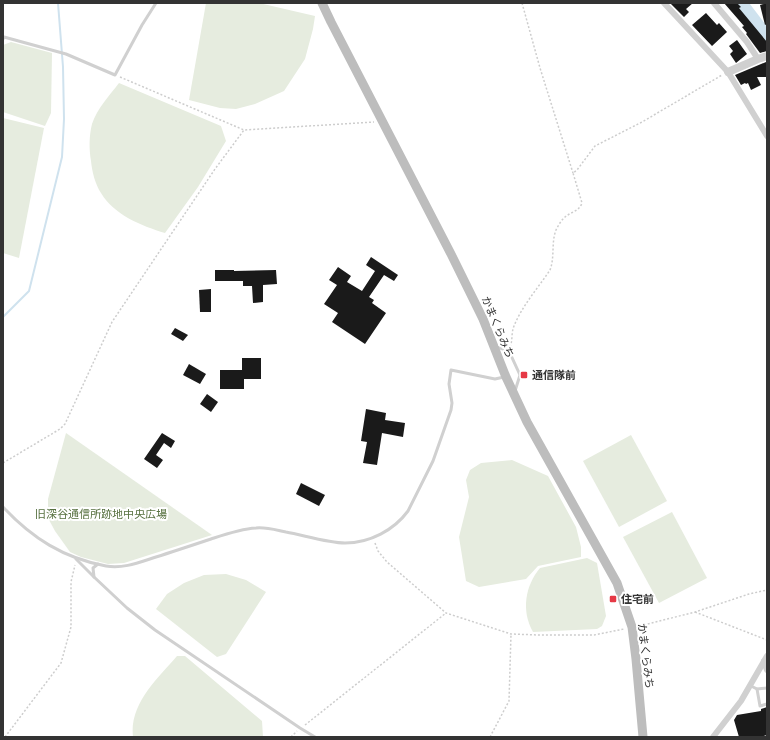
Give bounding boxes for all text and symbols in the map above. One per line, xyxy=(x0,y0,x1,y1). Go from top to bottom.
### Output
street label: かまくらみち xyxy=(479,294,517,360)
place label: 通信隊前 xyxy=(532,368,576,382)
marker: 通信隊前 xyxy=(519,370,529,380)
park label: 旧深谷通信所跡地中央広場 xyxy=(35,507,167,521)
place label: 住宅前 xyxy=(621,592,654,606)
marker: 住宅前 xyxy=(608,594,618,604)
street label: かまくらみち xyxy=(635,622,657,690)

